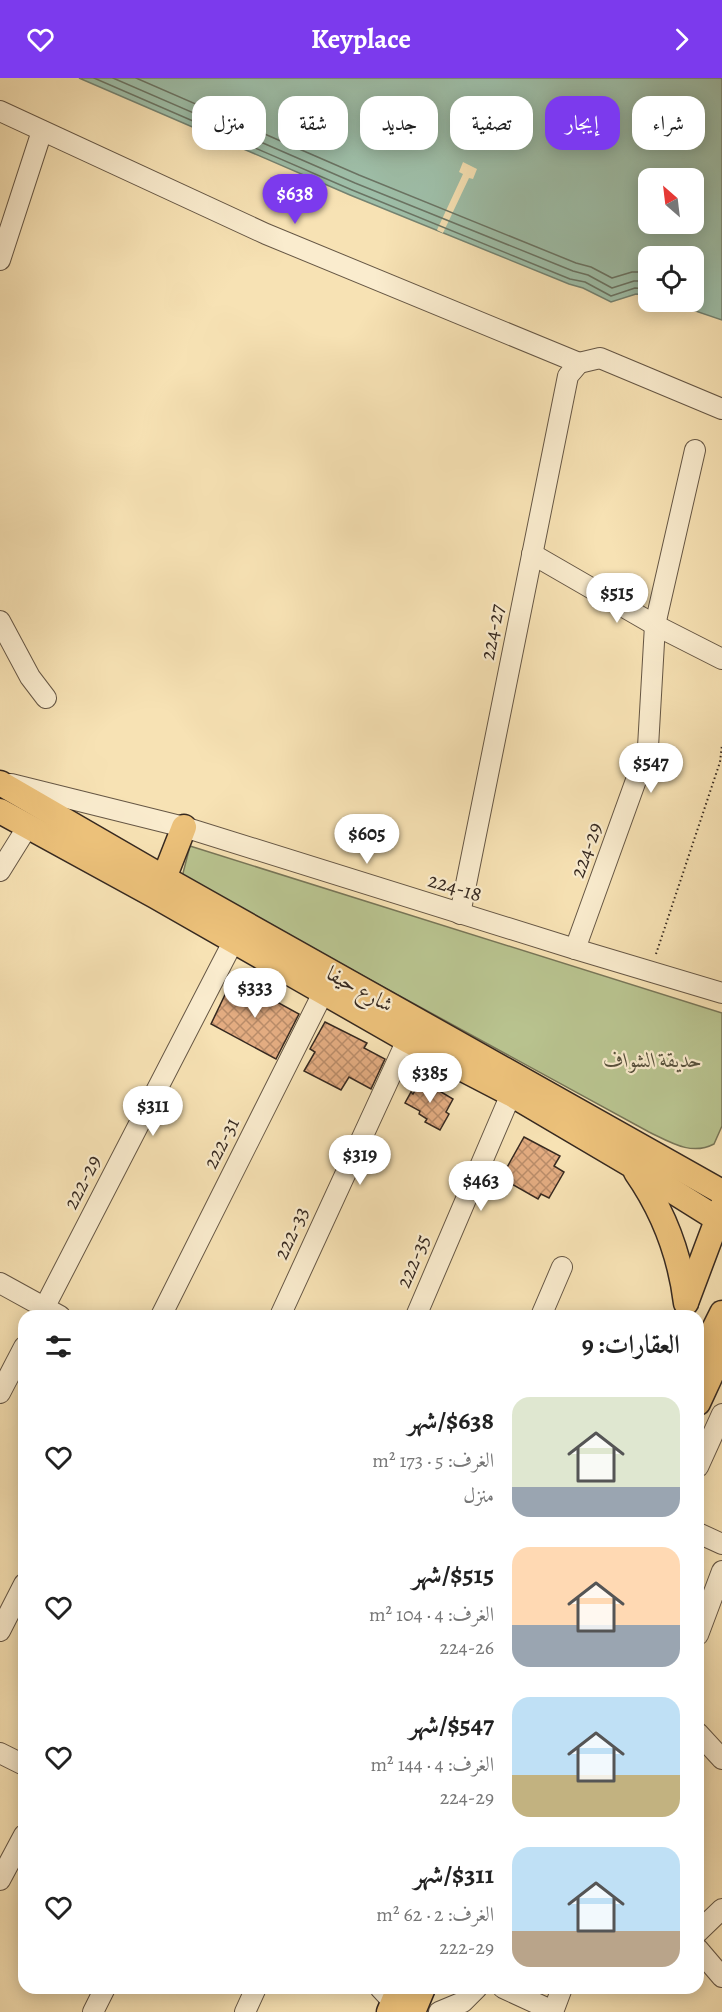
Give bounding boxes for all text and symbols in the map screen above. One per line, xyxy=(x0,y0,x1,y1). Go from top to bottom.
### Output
text: Keyplace xyxy=(311,21,411,57)
icon: heart xyxy=(24,23,57,56)
icon: forward xyxy=(665,23,698,56)
chip: منزل xyxy=(192,96,266,150)
chip: شقة xyxy=(278,96,348,150)
chip: جديد xyxy=(360,96,438,150)
chip: تصفية xyxy=(450,96,533,150)
chip: إيجار xyxy=(545,96,620,150)
chip: شراء xyxy=(632,96,705,150)
north arrow xyxy=(638,168,704,234)
map controls xyxy=(638,168,704,312)
pin: $638 xyxy=(259,174,331,225)
text: $638 xyxy=(277,180,313,207)
button: locate xyxy=(638,246,704,312)
pin: $515 xyxy=(581,573,653,624)
text: $515 xyxy=(600,579,634,606)
street label: 224-27 xyxy=(473,602,511,662)
pin: $547 xyxy=(615,743,687,794)
text: $547 xyxy=(633,749,669,776)
pin: $605 xyxy=(331,814,403,865)
street label: 224-29 xyxy=(563,818,609,882)
text: $605 xyxy=(348,820,386,847)
street label: 224-18 xyxy=(425,866,485,908)
street label: شارع حيفا xyxy=(320,959,398,1022)
pin: $333 xyxy=(219,968,291,1019)
text: $333 xyxy=(237,974,273,1001)
park label: حديقة الشواف xyxy=(604,1046,702,1074)
pin: $385 xyxy=(394,1053,466,1104)
text: $385 xyxy=(412,1059,448,1086)
pin: $311 xyxy=(117,1086,189,1137)
text: $311 xyxy=(137,1092,169,1119)
street label: 222-31 xyxy=(196,1113,246,1173)
pin: $319 xyxy=(324,1135,396,1186)
text: $319 xyxy=(343,1141,377,1168)
street label: 222-29 xyxy=(56,1150,108,1214)
pin: $463 xyxy=(445,1161,517,1212)
text: $463 xyxy=(463,1167,499,1194)
street label: 222-33 xyxy=(267,1202,315,1264)
street label: 222-35 xyxy=(389,1230,437,1292)
text: العقارات: 9 xyxy=(582,1327,680,1362)
icon: filters xyxy=(42,1330,75,1363)
text: $638/شهر xyxy=(408,1403,494,1438)
icon: home xyxy=(560,1421,632,1493)
icon: heart xyxy=(42,1441,75,1474)
text: الغرف: 5 · 173 m² xyxy=(372,1447,494,1474)
text: منزل xyxy=(463,1482,494,1509)
text: $515/شهر xyxy=(412,1557,494,1592)
icon: home xyxy=(560,1571,632,1643)
icon: heart xyxy=(42,1591,75,1624)
text: الغرف: 4 · 104 m² xyxy=(369,1601,494,1628)
text: 224-26 xyxy=(440,1634,494,1661)
text: $547/شهر xyxy=(409,1707,494,1742)
icon: home xyxy=(560,1721,632,1793)
icon: heart xyxy=(42,1741,75,1774)
text: الغرف: 4 · 144 m² xyxy=(370,1751,494,1778)
text: 224-29 xyxy=(440,1784,494,1811)
text: $311/شهر xyxy=(414,1857,494,1892)
icon: home xyxy=(560,1871,632,1943)
icon: heart xyxy=(42,1891,75,1924)
text: الغرف: 2 · 62 m² xyxy=(376,1901,494,1928)
text: 222-29 xyxy=(439,1934,494,1961)

